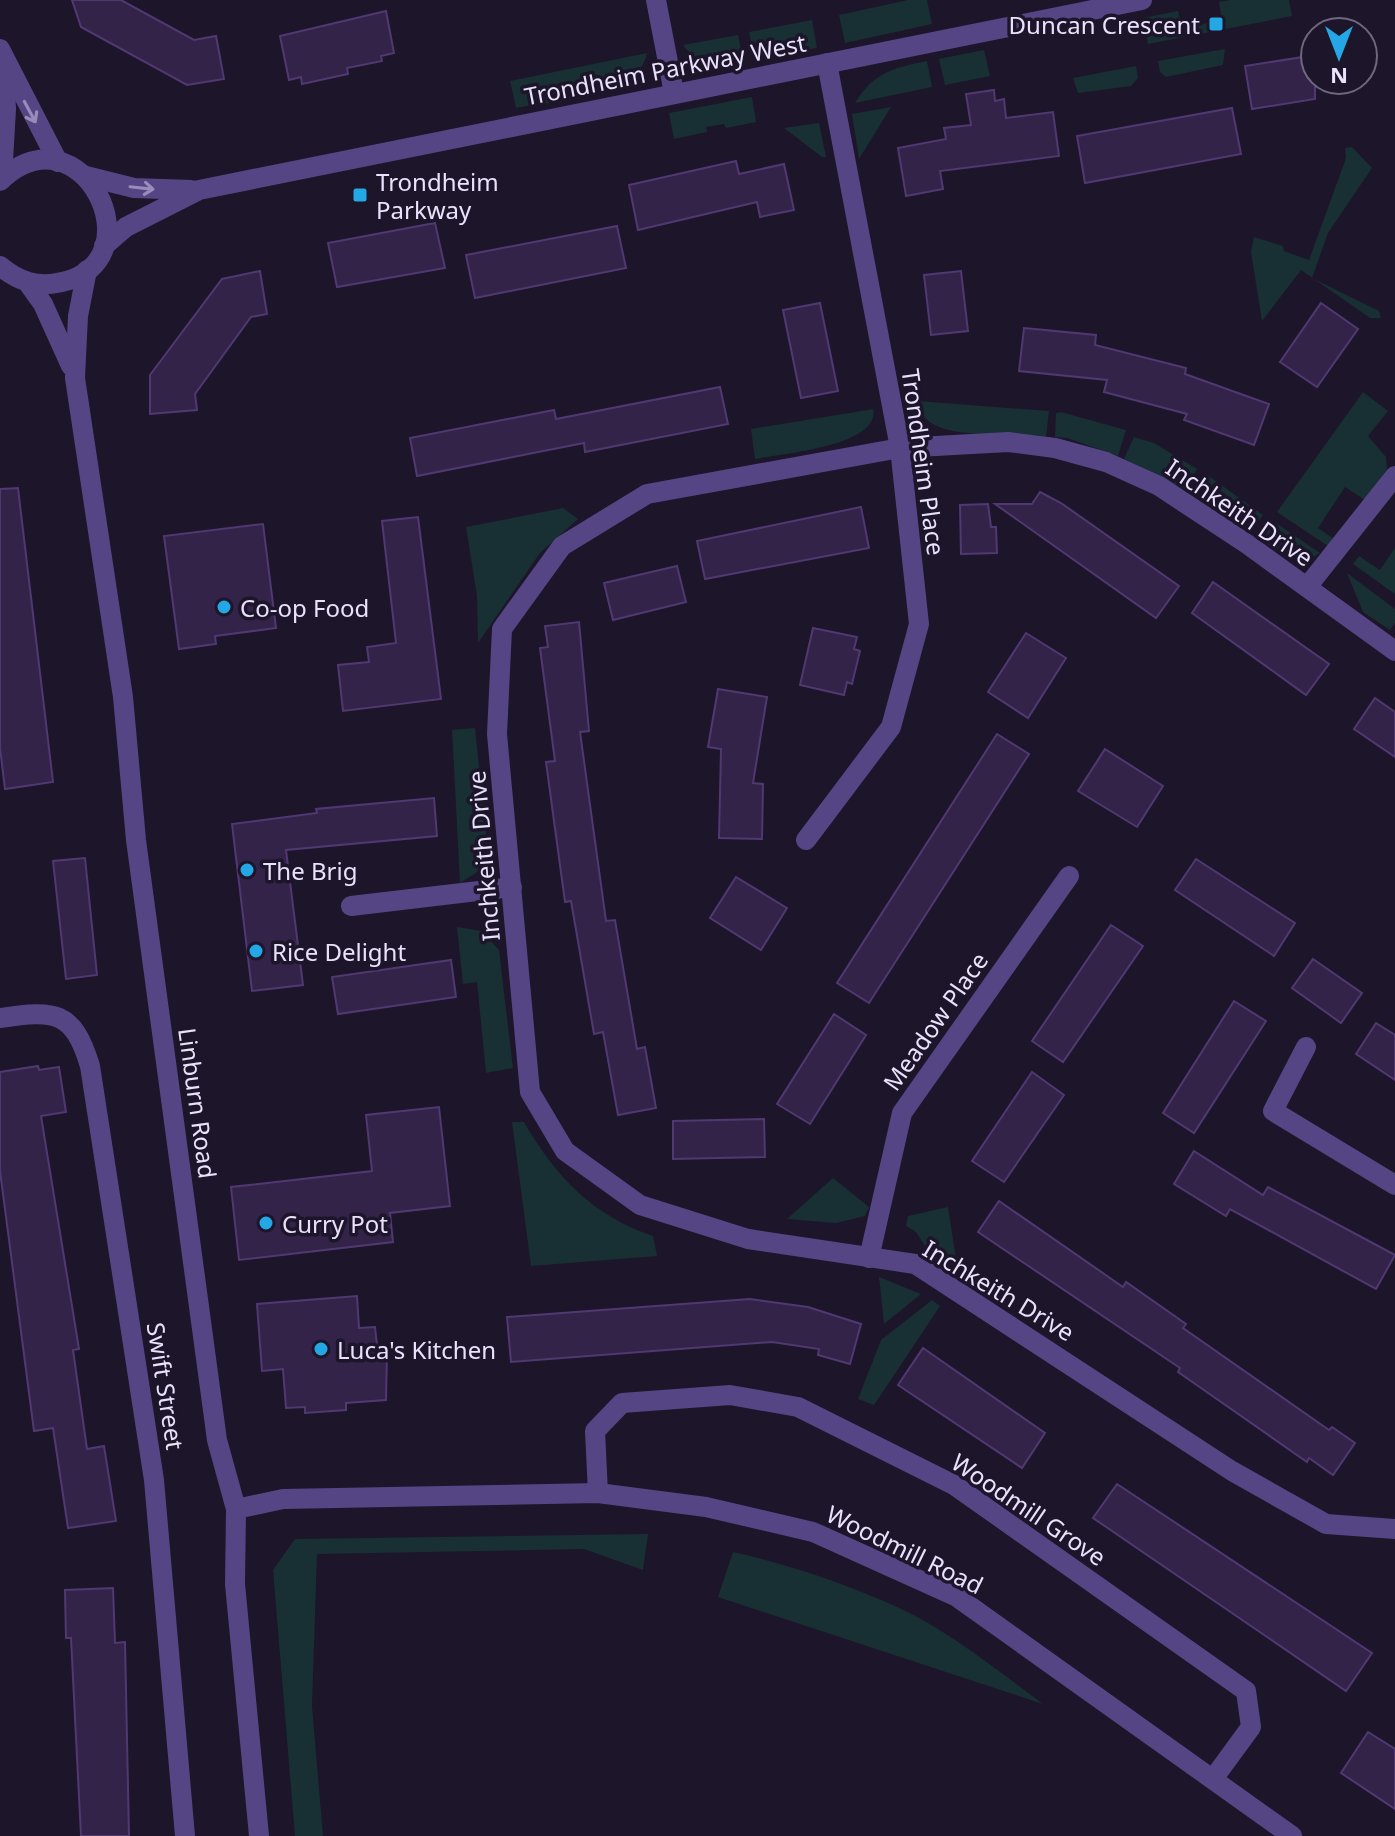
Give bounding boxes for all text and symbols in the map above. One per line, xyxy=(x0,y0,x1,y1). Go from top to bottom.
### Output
place label: Duncan Crescent xyxy=(1009,8,1200,41)
marker: Duncan Crescent xyxy=(1207,15,1225,33)
north arrow xyxy=(1299,16,1379,96)
street label: Trondheim Parkway West xyxy=(521,25,809,112)
text: N xyxy=(1330,62,1348,92)
one-way arrow xyxy=(23,99,38,123)
place label: Trondheim Parkway xyxy=(376,165,499,226)
one-way arrow xyxy=(128,181,155,196)
marker: Trondheim Parkway xyxy=(351,186,369,204)
street label: Trondheim Place xyxy=(895,367,953,557)
street label: Inchkeith Drive xyxy=(1160,451,1320,573)
place label: Co-op Food xyxy=(240,591,369,624)
marker: Co-op Food xyxy=(215,598,233,616)
street label: Inchkeith Drive xyxy=(459,769,507,943)
place label: The Brig xyxy=(263,854,357,887)
marker: The Brig xyxy=(238,861,256,879)
place label: Rice Delight xyxy=(272,935,406,968)
marker: Rice Delight xyxy=(247,942,265,960)
street label: Meadow Place xyxy=(875,945,995,1097)
street label: Linburn Road xyxy=(171,1026,225,1180)
place label: Curry Pot xyxy=(282,1207,388,1240)
marker: Curry Pot xyxy=(257,1214,275,1232)
street label: Inchkeith Drive xyxy=(917,1232,1081,1348)
street label: Swift Street xyxy=(140,1320,192,1452)
place label: Luca's Kitchen xyxy=(337,1333,496,1366)
marker: Luca's Kitchen xyxy=(312,1340,330,1358)
street label: Woodmill Grove xyxy=(945,1445,1113,1573)
street label: Woodmill Road xyxy=(821,1497,989,1601)

